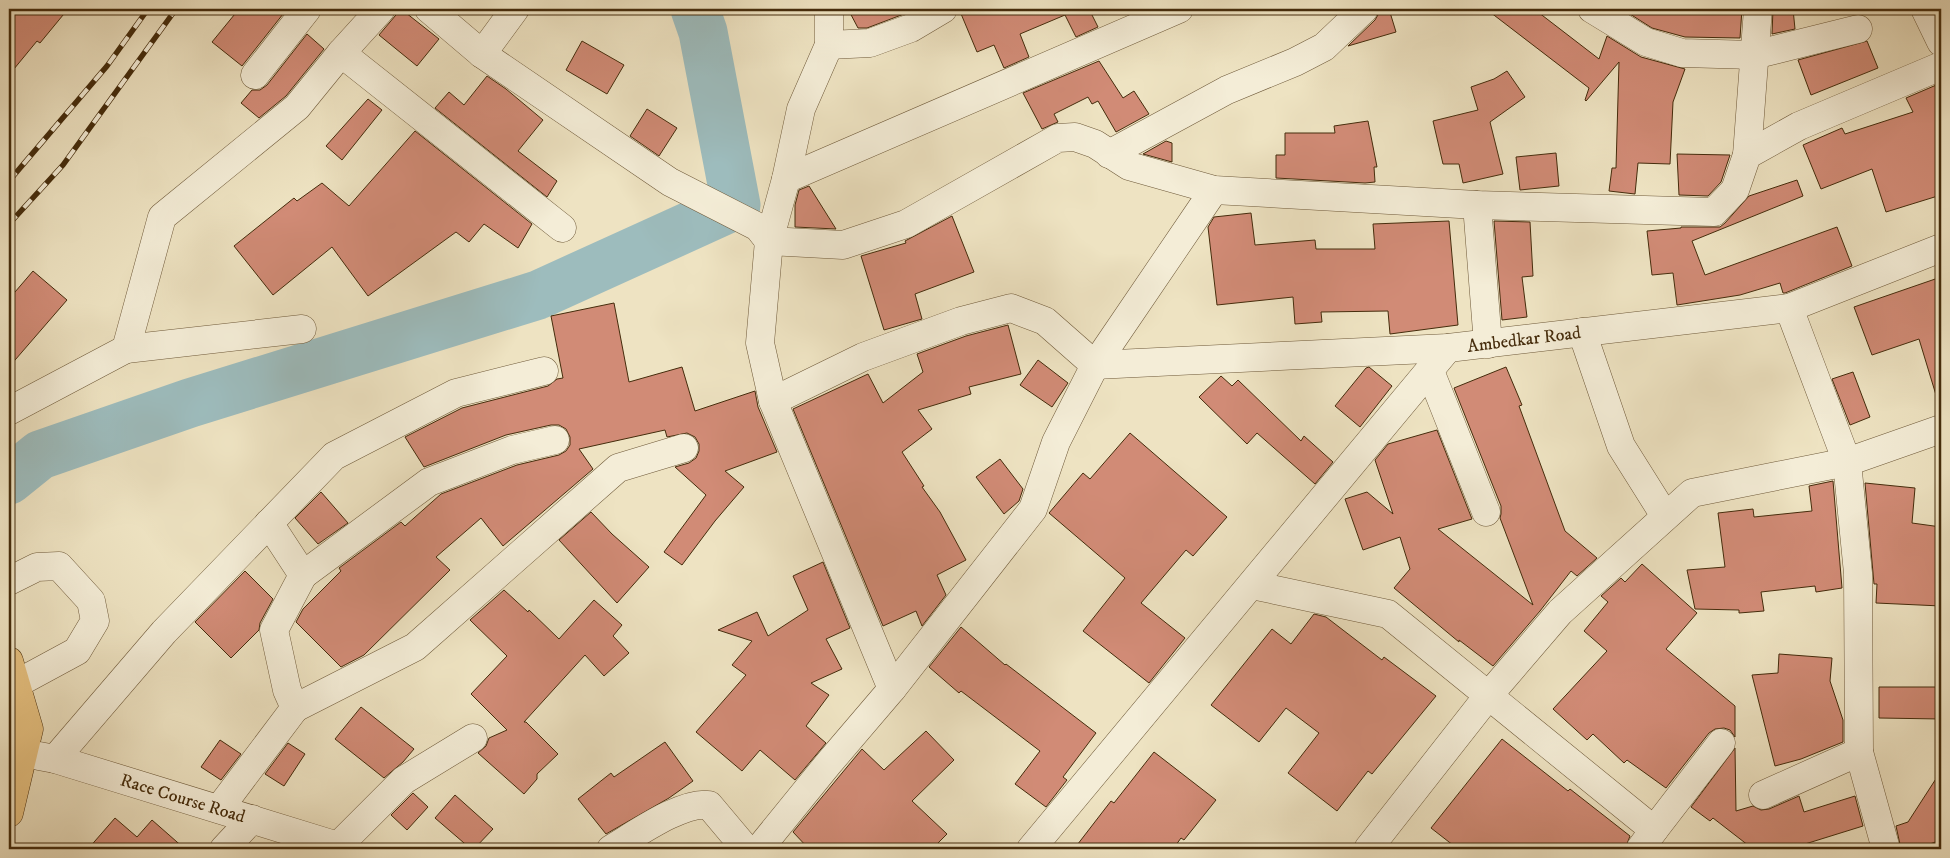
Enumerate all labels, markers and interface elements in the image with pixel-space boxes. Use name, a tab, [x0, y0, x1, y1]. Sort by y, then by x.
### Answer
street label: Ambedkar Road	[1466, 322, 1582, 358]
street label: Race Course Road	[118, 770, 248, 828]

